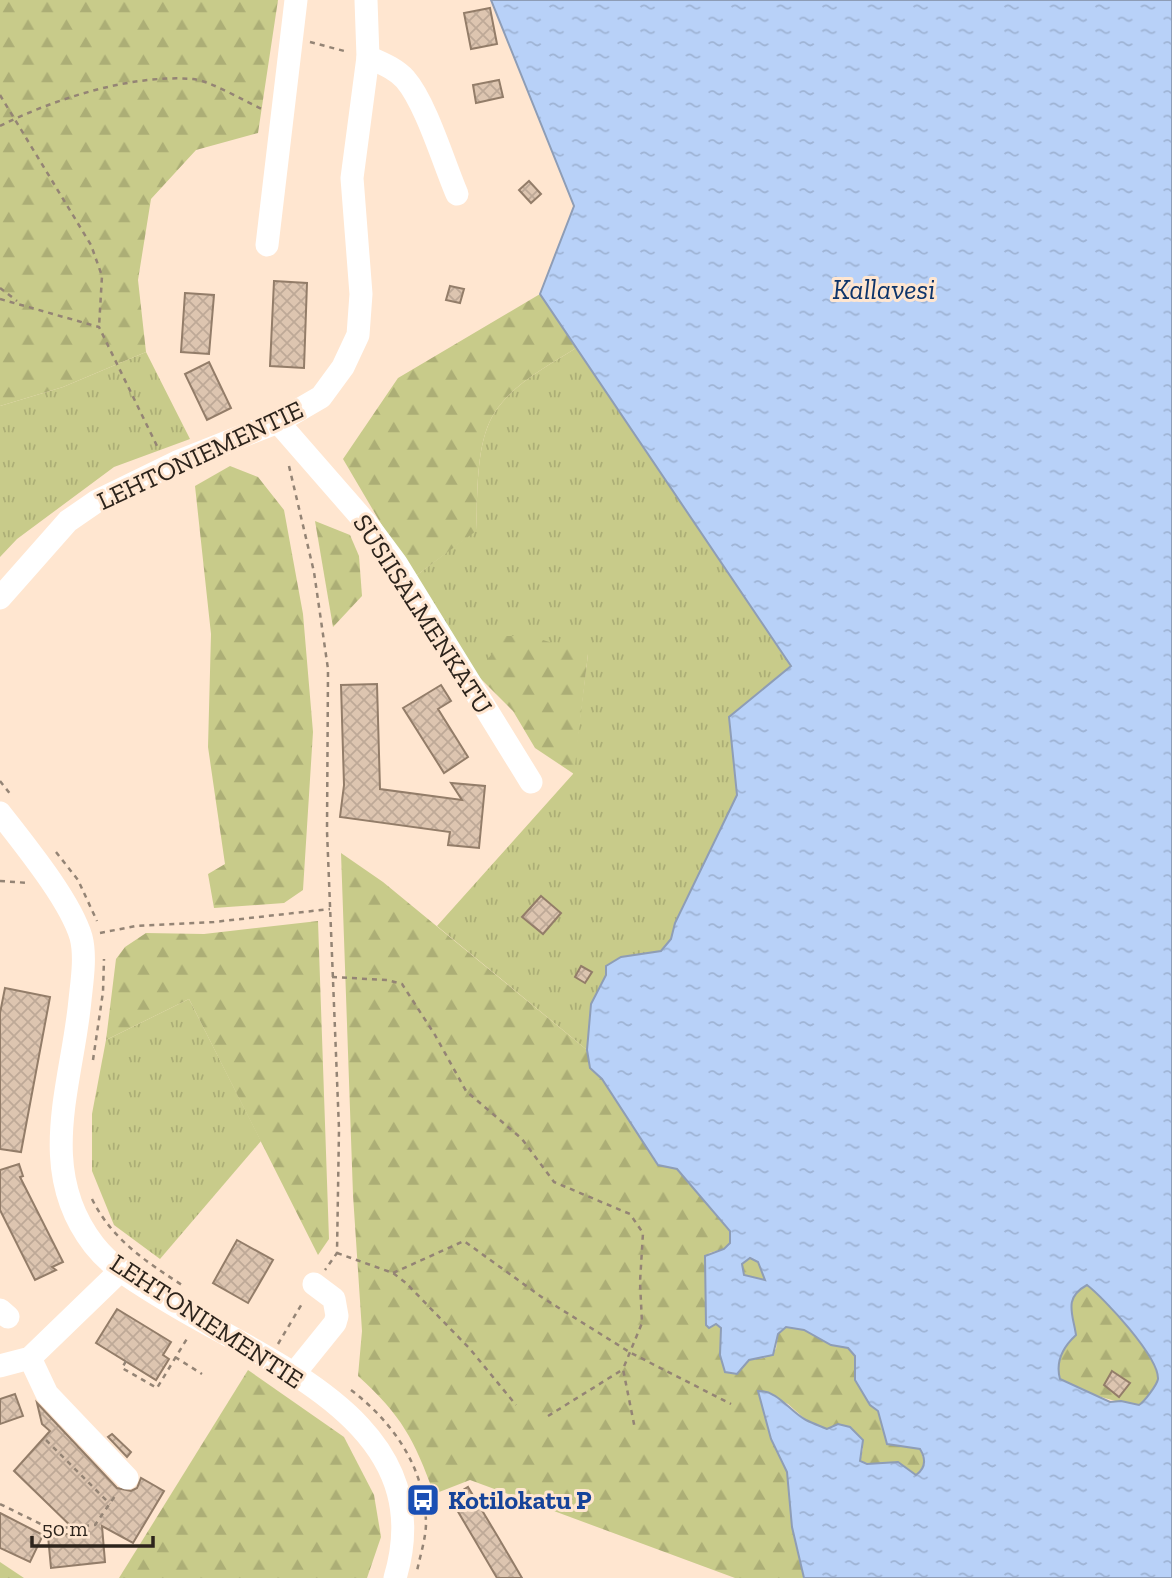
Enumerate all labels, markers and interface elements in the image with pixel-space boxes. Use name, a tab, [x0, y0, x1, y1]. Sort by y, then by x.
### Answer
water label: Kallavesi	[833, 273, 935, 306]
street label: LEHTONIEMENTIE	[92, 393, 308, 517]
street label: SUSIISALMENKATU	[346, 508, 500, 720]
street label: LEHTONIEMENTIE	[104, 1247, 310, 1395]
bus stop icon: Kotilokatu P	[404, 1481, 442, 1519]
place label: Kotilokatu P	[448, 1484, 592, 1516]
scale bar	[32, 1504, 152, 1548]
text: 50 m	[42, 1516, 88, 1541]

